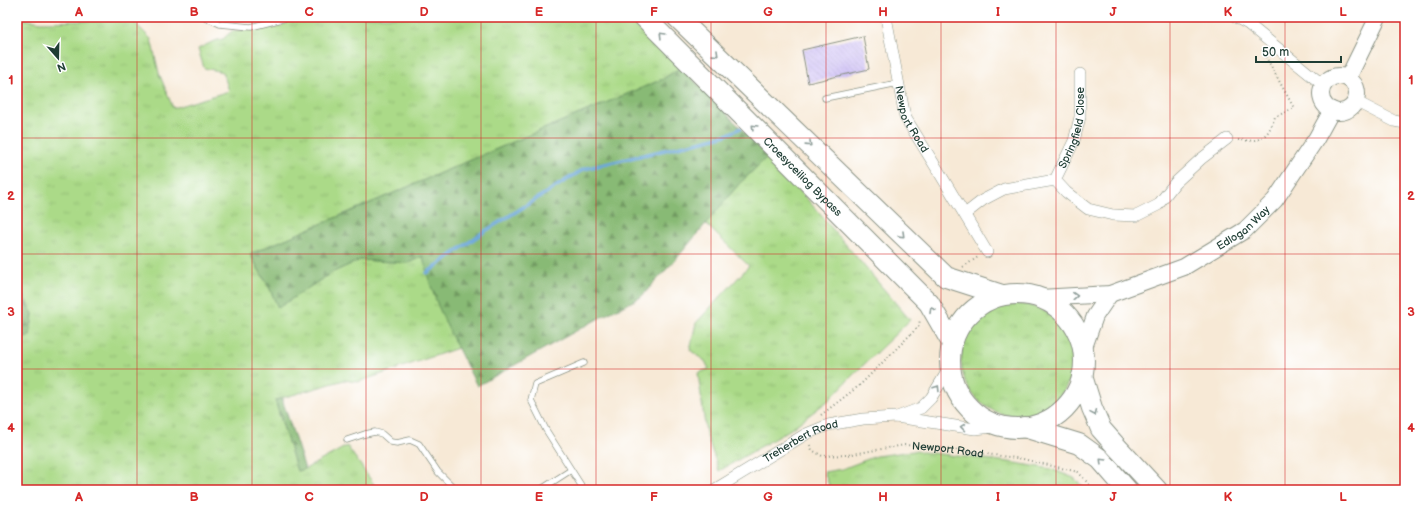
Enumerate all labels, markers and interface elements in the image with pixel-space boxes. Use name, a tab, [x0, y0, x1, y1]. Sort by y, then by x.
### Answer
text: A	[74, 4, 83, 20]
text: B	[189, 4, 199, 20]
text: C	[304, 4, 314, 20]
text: D	[419, 4, 429, 20]
text: E	[535, 4, 544, 20]
text: F	[650, 4, 658, 20]
text: G	[763, 4, 773, 20]
text: H	[878, 4, 888, 20]
text: I	[996, 4, 1000, 20]
text: J	[1109, 4, 1117, 20]
text: K	[1224, 4, 1233, 20]
text: L	[1339, 4, 1347, 20]
one-way arrow	[659, 32, 667, 40]
north arrow	[38, 38, 78, 78]
scale bar	[1256, 38, 1341, 64]
text: 50 m	[1262, 45, 1289, 60]
one-way arrow	[711, 49, 719, 57]
text: N	[55, 59, 67, 74]
text: 1	[8, 72, 14, 88]
text: 1	[1408, 72, 1414, 88]
street label: Newport Road	[893, 85, 932, 155]
street label: Springfield Close	[1055, 87, 1087, 170]
one-way arrow	[751, 124, 759, 132]
street label: Croesyceiliog Bypass	[761, 134, 845, 219]
one-way arrow	[804, 140, 812, 147]
text: 2	[7, 188, 15, 204]
text: 2	[1407, 188, 1415, 204]
street label: Edlogan Way	[1214, 203, 1272, 252]
one-way arrow	[897, 230, 905, 238]
one-way arrow	[1072, 292, 1078, 300]
text: 3	[7, 304, 15, 320]
text: 3	[1407, 304, 1415, 320]
one-way arrow	[930, 307, 937, 314]
one-way arrow	[933, 385, 940, 392]
one-way arrow	[1089, 409, 1097, 416]
street label: Treherbert Road	[761, 417, 839, 465]
text: 4	[7, 420, 15, 436]
text: 4	[1407, 420, 1415, 436]
one-way arrow	[960, 423, 966, 432]
street label: Newport Road	[912, 439, 984, 460]
one-way arrow	[1099, 458, 1107, 466]
text: A	[74, 489, 83, 505]
text: B	[189, 489, 199, 505]
text: C	[304, 489, 314, 505]
text: D	[419, 489, 429, 505]
text: E	[535, 489, 544, 505]
text: F	[650, 489, 658, 505]
text: G	[763, 489, 773, 505]
text: H	[878, 489, 888, 505]
text: I	[996, 489, 1000, 505]
text: J	[1109, 489, 1117, 505]
text: K	[1224, 489, 1233, 505]
text: L	[1339, 489, 1347, 505]

